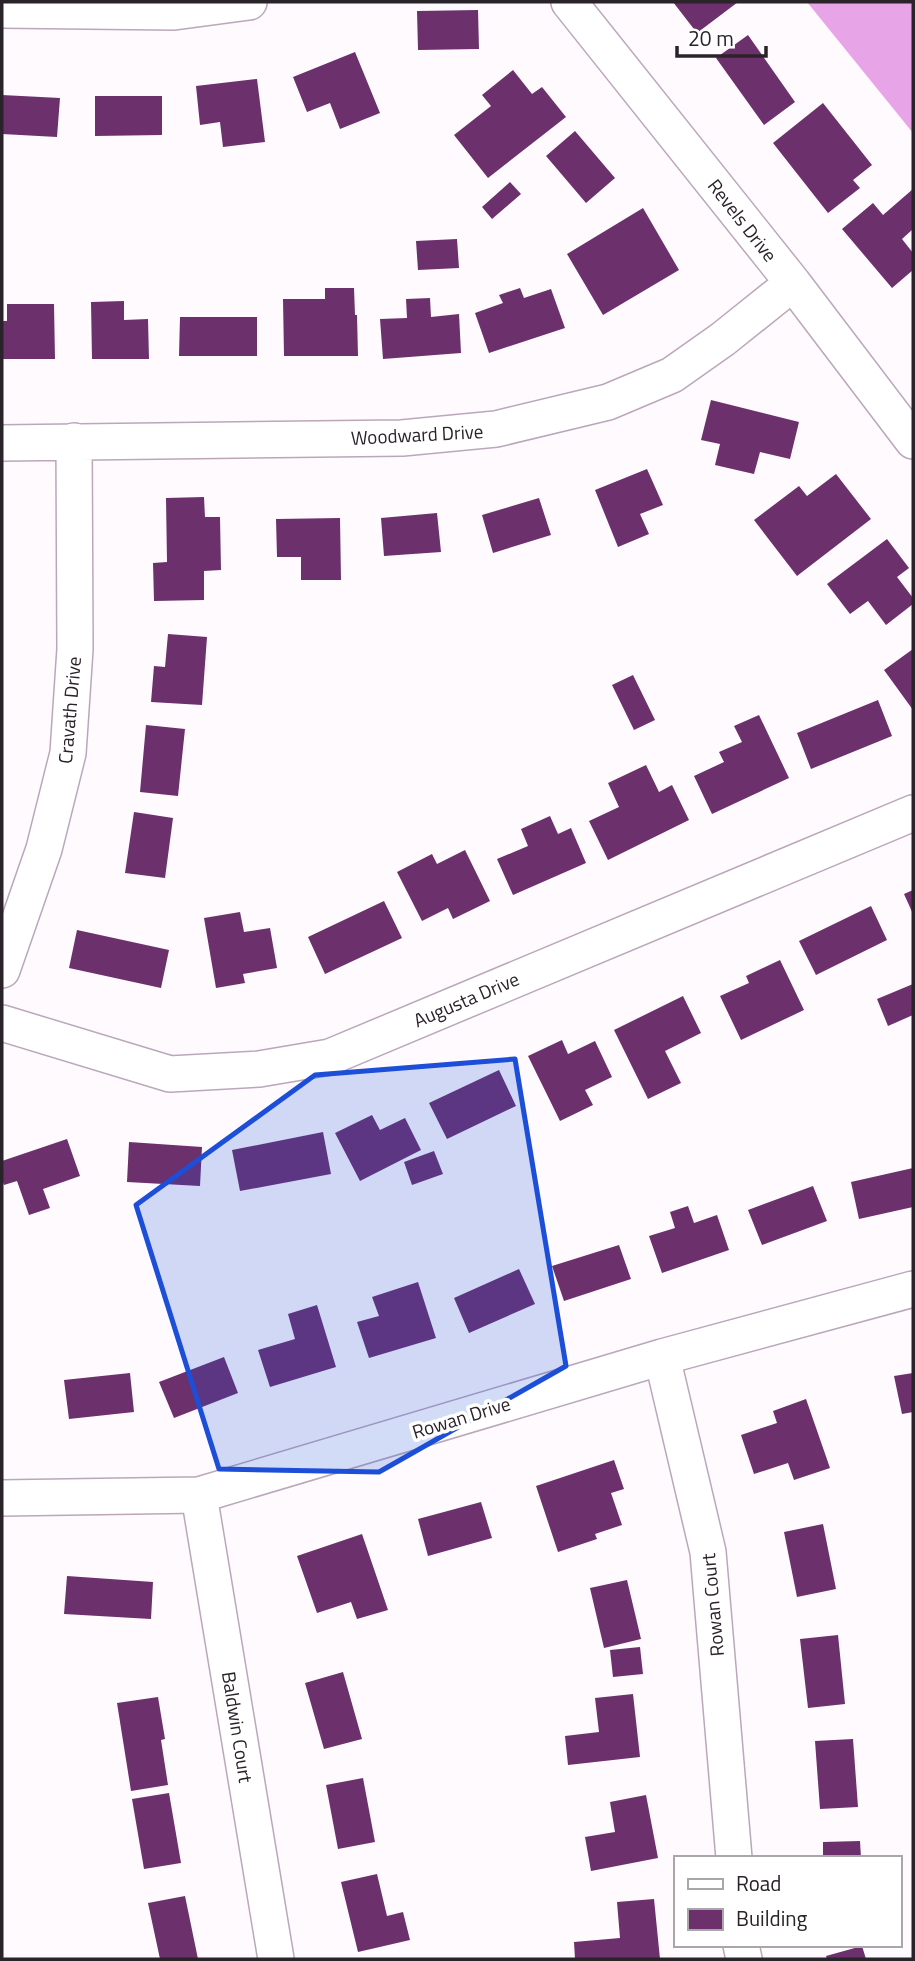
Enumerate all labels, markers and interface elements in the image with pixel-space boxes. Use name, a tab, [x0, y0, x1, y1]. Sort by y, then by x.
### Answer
scale bar	[677, 14, 766, 58]
text: 20 m	[688, 22, 734, 54]
street label: Revels Drive	[701, 172, 785, 268]
street label: Woodward Drive	[350, 416, 484, 452]
street label: Cravath Drive	[50, 655, 88, 765]
street label: Augusta Drive	[409, 964, 523, 1034]
street label: Rowan Drive	[408, 1388, 514, 1446]
street label: Rowan Court	[693, 1552, 731, 1658]
street label: Baldwin Court	[215, 1669, 261, 1785]
legend	[674, 1856, 901, 1947]
text: Road	[736, 1867, 781, 1899]
text: Building	[736, 1902, 808, 1934]

